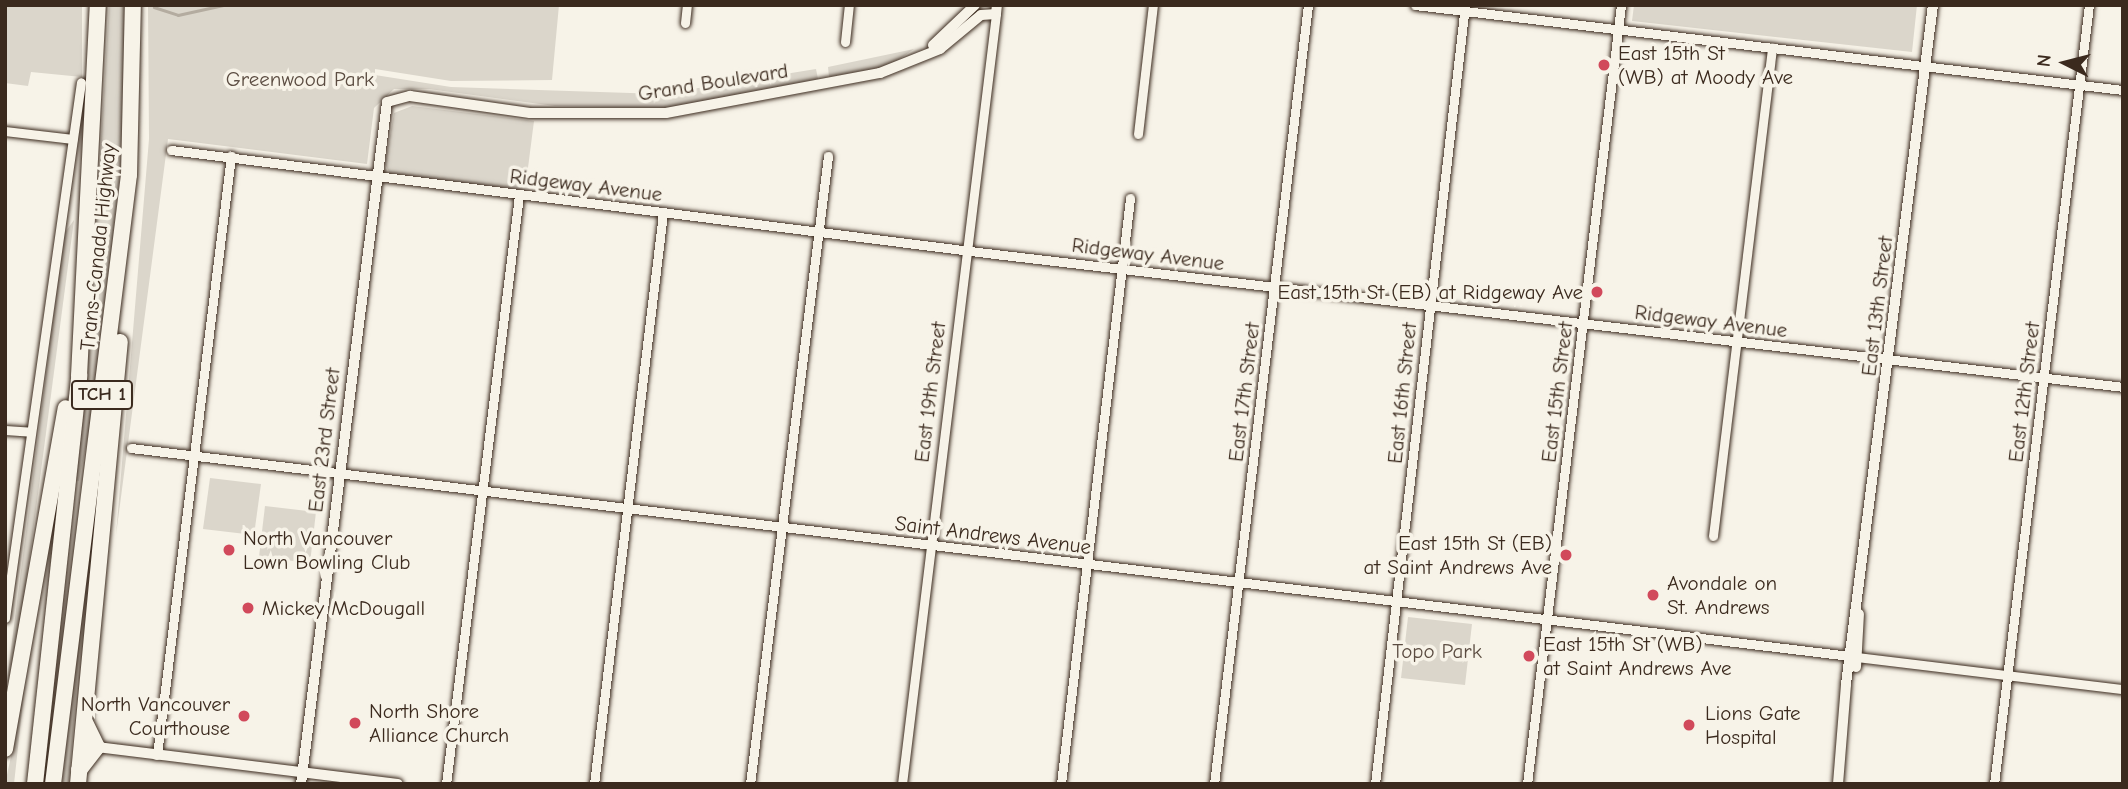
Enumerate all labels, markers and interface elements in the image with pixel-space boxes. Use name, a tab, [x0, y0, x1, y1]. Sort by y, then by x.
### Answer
north arrow	[2030, 28, 2100, 98]
place label: East 15th St (WB) at Moody Ave	[1618, 40, 1793, 90]
text: N	[2033, 54, 2056, 68]
marker: East 15th St (WB) at Moody Ave	[1596, 57, 1612, 73]
street label: Grand Boulevard	[636, 58, 790, 106]
park label: Greenwood Park	[226, 66, 374, 92]
street label: Trans-Canada Highway	[75, 142, 121, 352]
street label: Ridgeway Avenue	[508, 163, 664, 207]
street label: Ridgeway Avenue	[1070, 232, 1226, 276]
street label: East 13th Street	[1856, 234, 1898, 378]
place label: East 15th St (EB) at Ridgeway Ave	[1278, 279, 1583, 305]
marker: East 15th St (EB) at Ridgeway Ave	[1589, 284, 1605, 300]
street label: Ridgeway Avenue	[1633, 299, 1789, 343]
street label: East 19th Street	[909, 320, 951, 464]
street label: East 15th Street	[1536, 320, 1578, 464]
street label: East 12th Street	[2003, 320, 2045, 464]
street label: East 17th Street	[1223, 321, 1265, 463]
street label: East 16th Street	[1382, 321, 1422, 465]
street label: East 23rd Street	[303, 366, 345, 514]
road number: TCH 1	[70, 380, 134, 410]
street label: Saint Andrews Avenue	[893, 510, 1093, 560]
place label: North Vancouver Lown Bowling Club	[243, 525, 410, 575]
place label: East 15th St (EB) at Saint Andrews Ave	[1364, 530, 1552, 580]
marker: North Vancouver Lown Bowling Club	[221, 542, 237, 558]
marker: East 15th St (EB) at Saint Andrews Ave	[1558, 547, 1574, 563]
place label: Avondale on St. Andrews	[1667, 570, 1777, 620]
marker: Avondale on St. Andrews	[1645, 587, 1661, 603]
place label: Mickey McDougall	[262, 595, 425, 621]
marker: Mickey McDougall	[240, 600, 256, 616]
place label: East 15th St (WB) at Saint Andrews Ave	[1543, 631, 1731, 681]
park label: Topo Park	[1392, 638, 1482, 664]
marker: East 15th St (WB) at Saint Andrews Ave	[1521, 648, 1537, 664]
place label: North Vancouver Courthouse	[81, 691, 230, 741]
place label: North Shore Alliance Church	[369, 698, 509, 748]
place label: Lions Gate Hospital	[1705, 700, 1801, 750]
marker: North Vancouver Courthouse	[236, 708, 252, 724]
marker: North Shore Alliance Church	[347, 715, 363, 731]
marker: Lions Gate Hospital	[1679, 715, 1699, 735]

